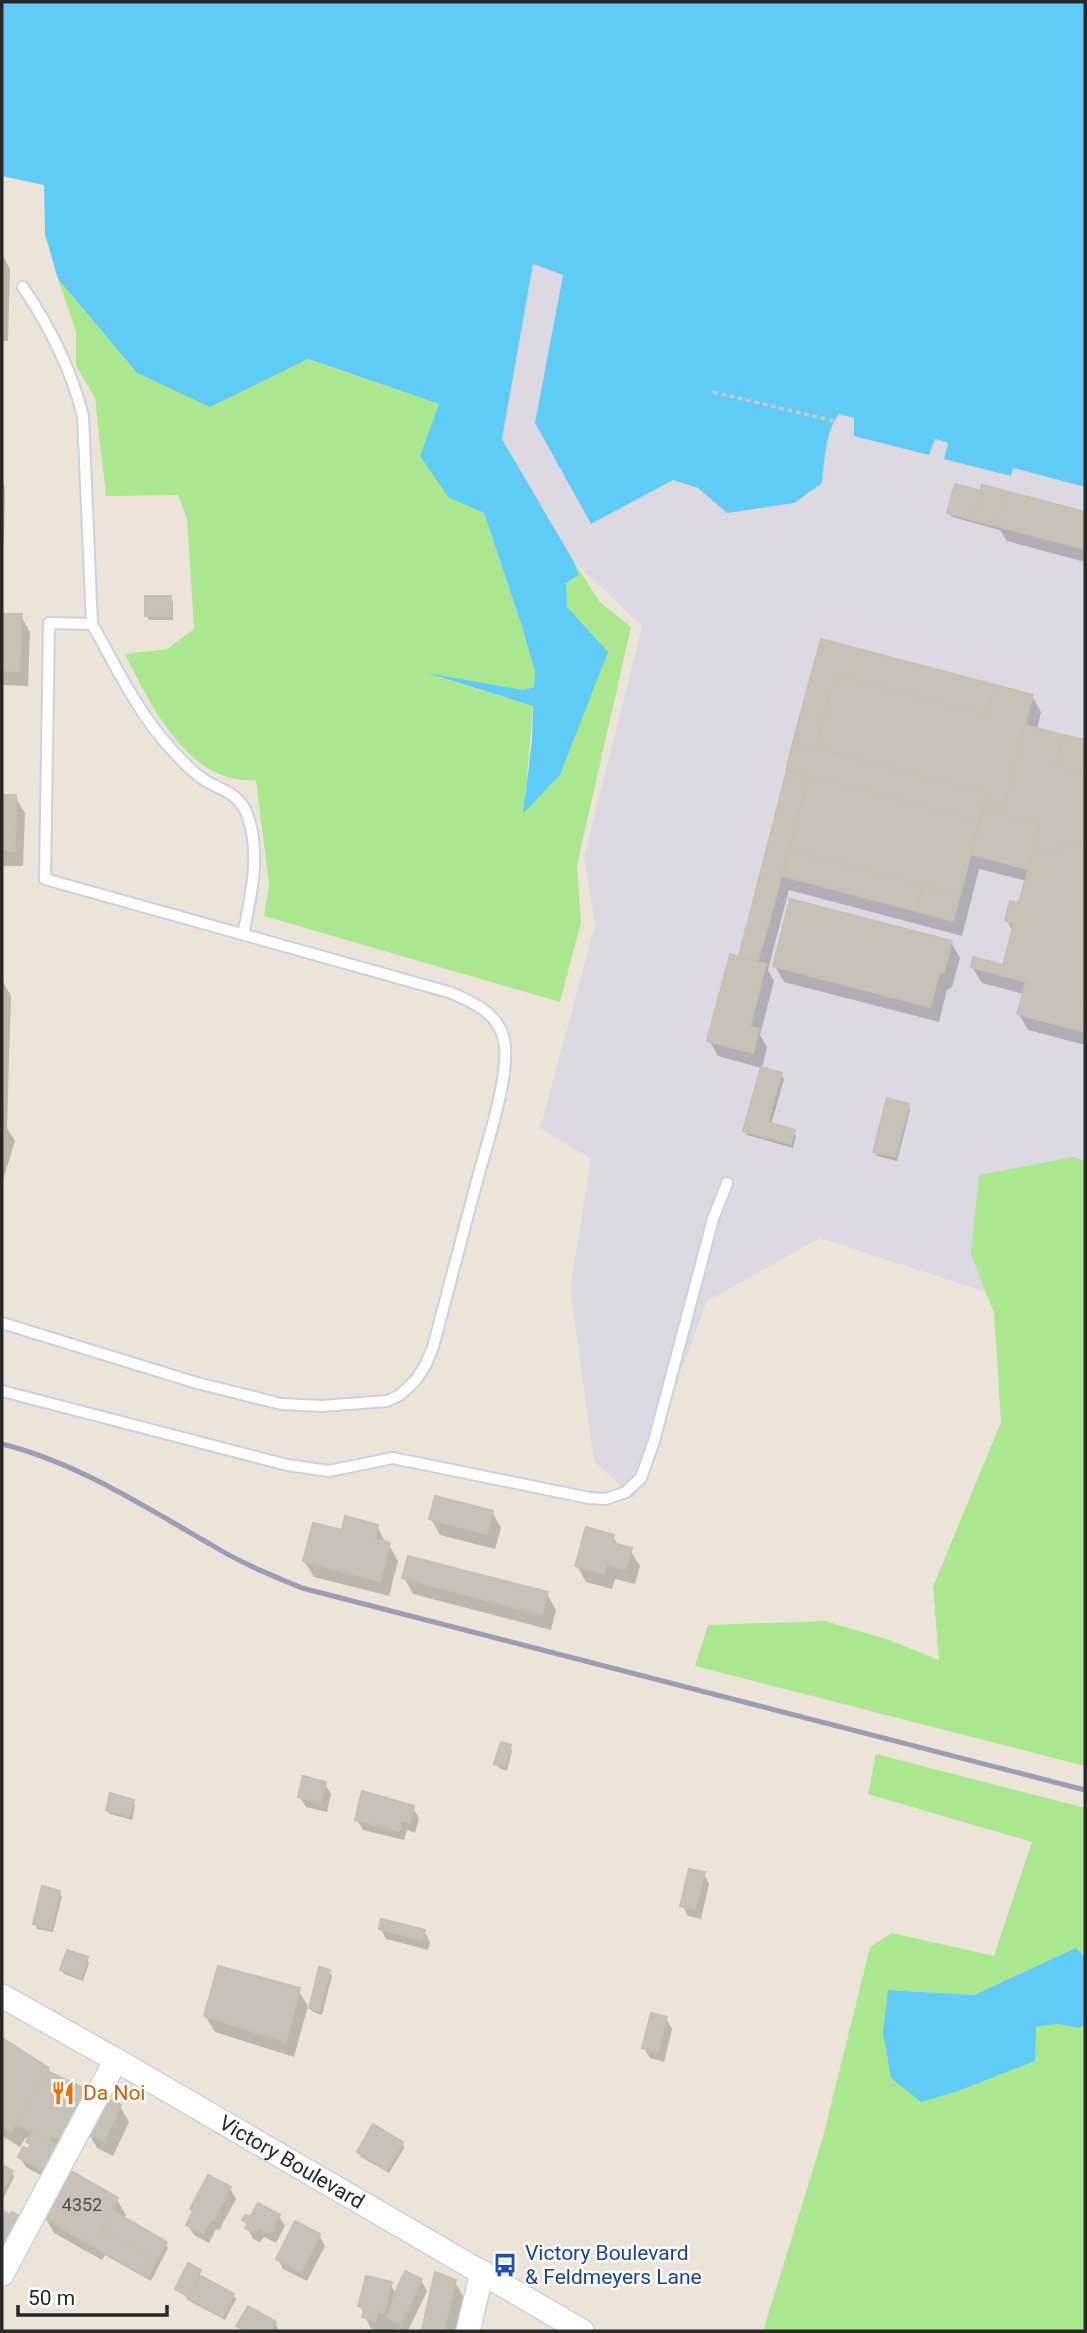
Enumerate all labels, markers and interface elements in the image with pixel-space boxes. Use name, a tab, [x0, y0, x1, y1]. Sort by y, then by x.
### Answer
restaurant icon: Da Noi	[49, 2079, 77, 2107]
place label: Da Noi	[83, 2081, 145, 2105]
street label: Victory Boulevard	[215, 2111, 368, 2214]
house number: 4352	[62, 2194, 102, 2215]
place label: Victory Boulevard & Feldmeyers Lane	[525, 2241, 702, 2289]
bus stop icon: Victory Boulevard & Feldmeyers Lane	[491, 2251, 519, 2279]
scale bar	[18, 2274, 166, 2318]
text: 50 m	[28, 2286, 75, 2310]

